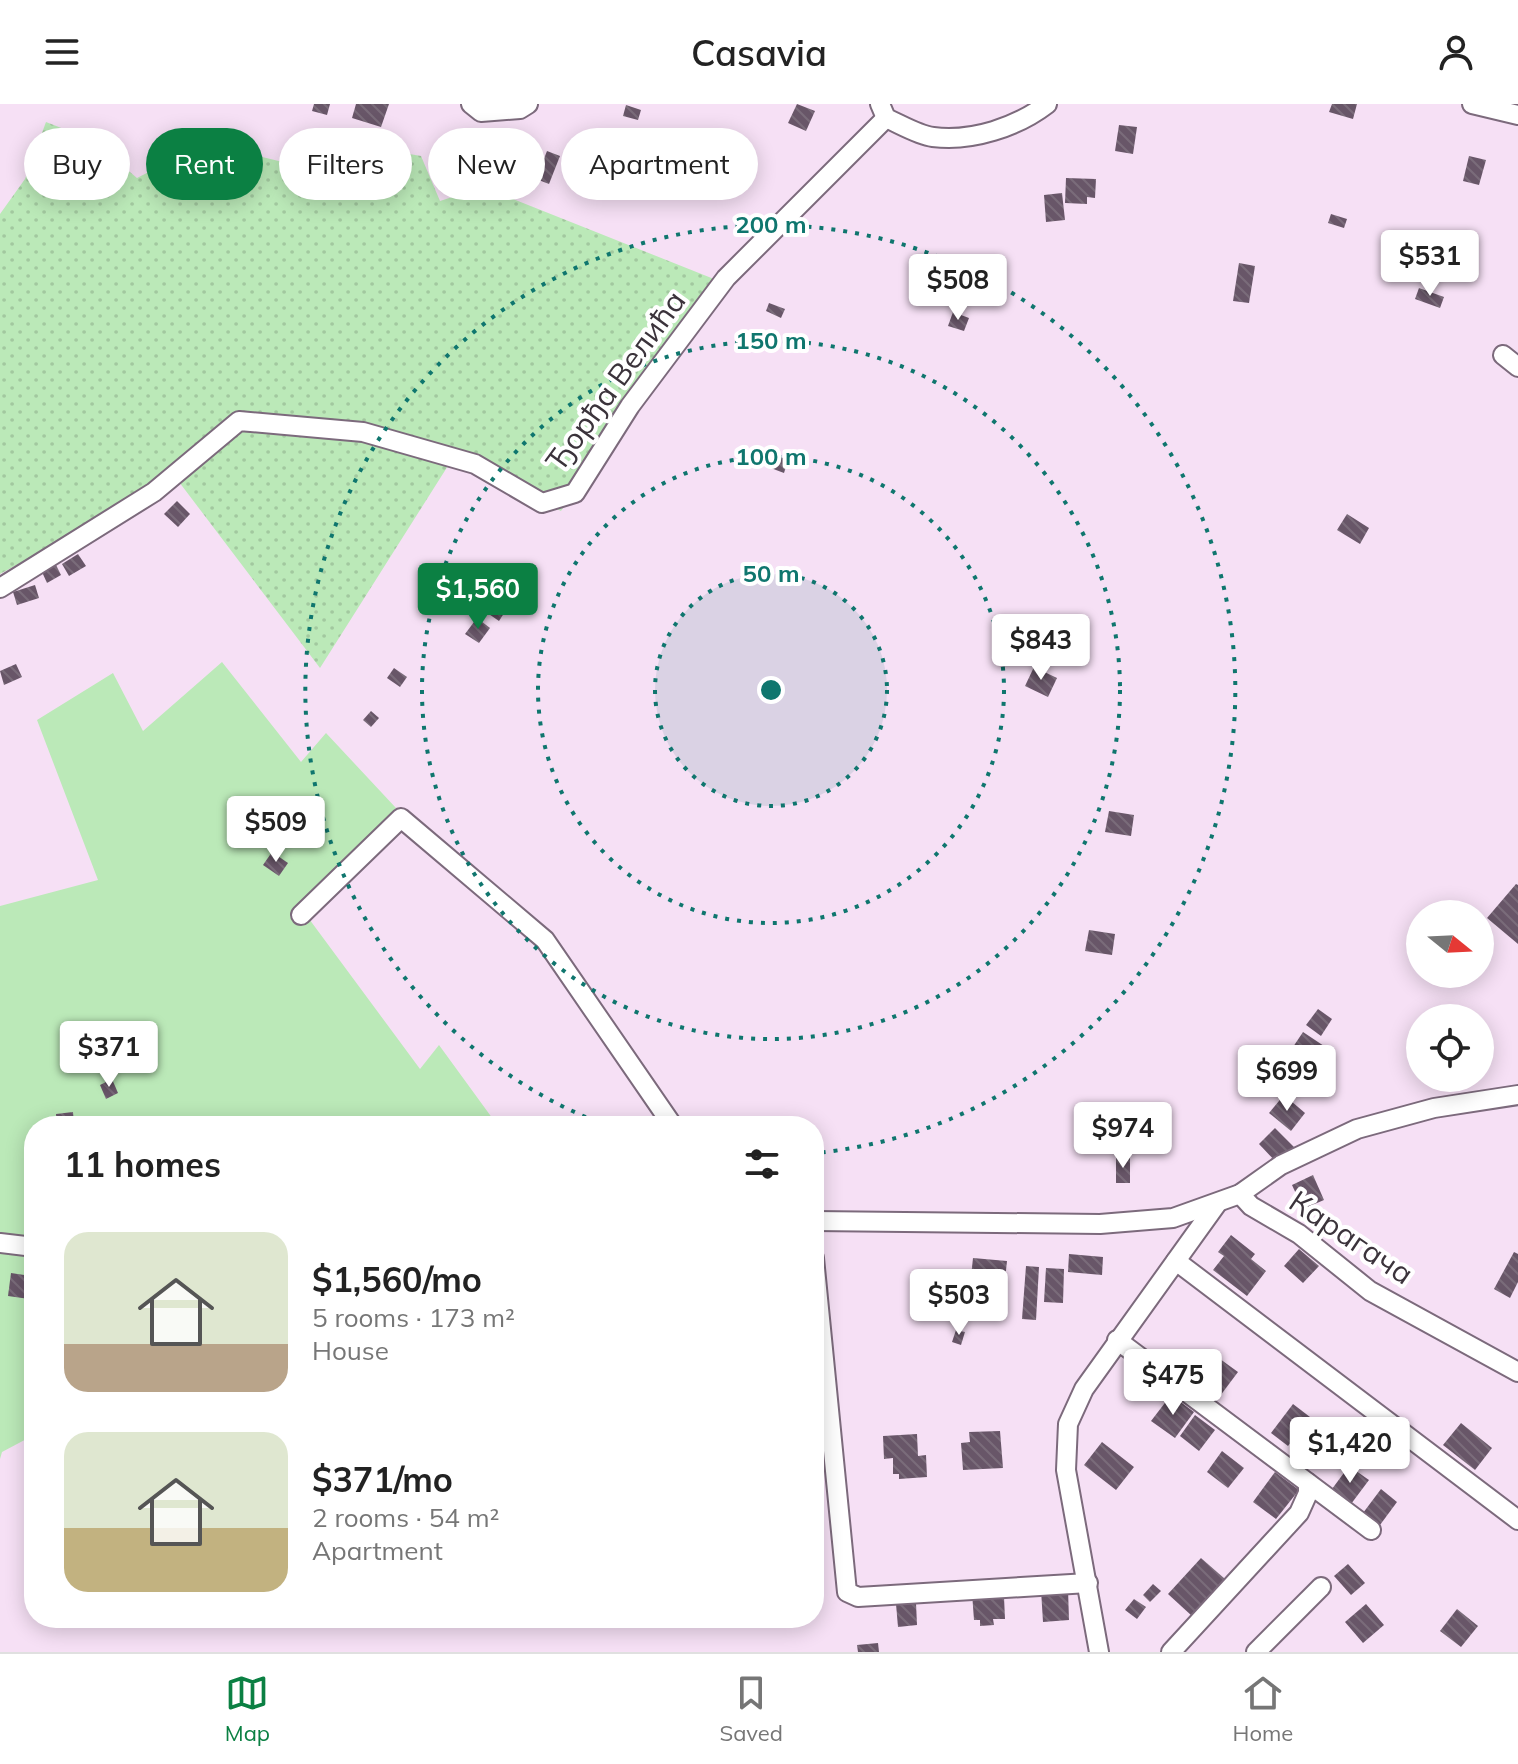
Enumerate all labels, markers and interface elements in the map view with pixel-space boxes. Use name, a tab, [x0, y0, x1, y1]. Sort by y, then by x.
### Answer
icon: menu	[40, 30, 84, 74]
text: Casavia	[691, 30, 827, 75]
icon: person	[1434, 30, 1478, 74]
chip: Buy	[24, 128, 130, 200]
chip: Rent	[146, 128, 263, 200]
chip: Filters	[279, 128, 412, 200]
chip: New	[428, 128, 545, 200]
chip: Apartment	[561, 128, 758, 200]
text: 200 m	[735, 209, 807, 239]
pin: $531	[1383, 230, 1477, 298]
text: $531	[1399, 239, 1461, 272]
pin: $508	[911, 254, 1005, 322]
text: $508	[927, 263, 989, 296]
street label: Ђорђа Велића	[537, 283, 693, 478]
text: 150 m	[735, 325, 807, 355]
text: 100 m	[735, 441, 807, 471]
text: 50 m	[743, 558, 799, 588]
pin: $1,560	[413, 563, 543, 631]
text: $1,560	[436, 572, 520, 605]
pin: $843	[994, 614, 1088, 682]
text: $843	[1010, 623, 1072, 656]
centre of rings	[757, 676, 785, 704]
pin: $509	[229, 796, 323, 864]
text: $509	[245, 805, 307, 838]
north arrow	[1406, 900, 1494, 988]
map controls	[1406, 900, 1494, 1092]
button: locate	[1406, 1004, 1494, 1092]
pin: $371	[62, 1021, 156, 1089]
text: $371	[78, 1030, 140, 1063]
pin: $699	[1240, 1045, 1334, 1113]
text: $699	[1256, 1054, 1318, 1087]
pin: $974	[1076, 1102, 1170, 1170]
text: $974	[1092, 1111, 1154, 1144]
icon: filters	[740, 1142, 784, 1186]
text: 11 homes	[64, 1143, 221, 1186]
street label: Карагача	[1282, 1182, 1421, 1292]
text: $1,560/mo	[312, 1258, 482, 1301]
icon: home	[128, 1264, 224, 1360]
pin: $503	[912, 1269, 1006, 1337]
text: $503	[928, 1278, 990, 1311]
text: 5 rooms · 173 m²	[312, 1301, 515, 1334]
text: House	[312, 1334, 389, 1367]
pin: $475	[1126, 1349, 1220, 1417]
text: $475	[1142, 1358, 1204, 1391]
pin: $1,420	[1285, 1417, 1415, 1485]
text: $1,420	[1308, 1426, 1392, 1459]
text: $371/mo	[312, 1458, 453, 1501]
icon: home	[128, 1464, 224, 1560]
text: 2 rooms · 54 m²	[312, 1501, 499, 1534]
text: Apartment	[312, 1534, 443, 1567]
tab: Map	[225, 1671, 270, 1747]
tab: Saved	[720, 1671, 783, 1747]
tab: Home	[1233, 1671, 1293, 1747]

